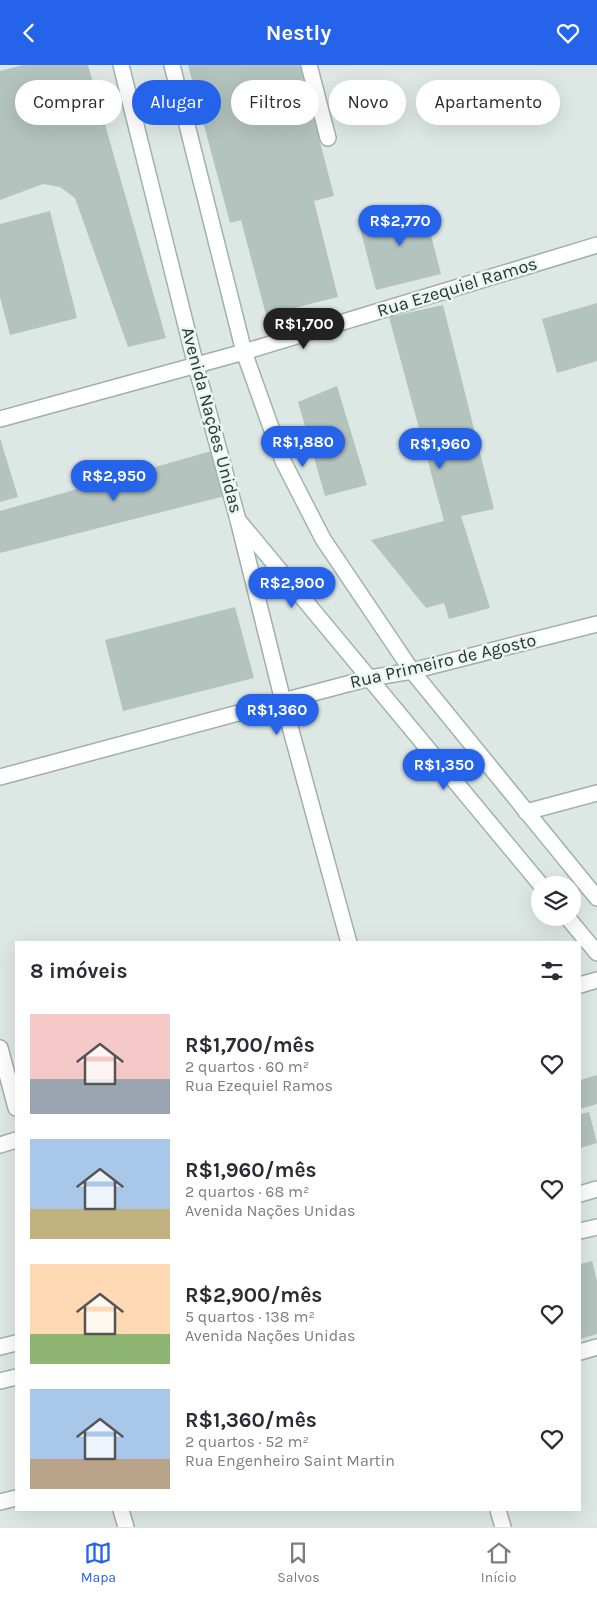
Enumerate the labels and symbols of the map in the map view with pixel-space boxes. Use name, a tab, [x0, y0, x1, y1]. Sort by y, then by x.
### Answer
pin: R$2,770	[354, 205, 446, 247]
street label: Rua Ezequiel Ramos	[374, 252, 540, 322]
pin: R$1,700	[258, 307, 350, 350]
street label: Avenida Nações Unidas	[177, 325, 247, 515]
pin: R$1,880	[257, 425, 349, 468]
pin: R$1,960	[394, 427, 486, 470]
pin: R$2,950	[68, 459, 160, 502]
pin: R$2,900	[246, 567, 338, 609]
street label: Rua Primeiro de Agosto	[348, 629, 538, 693]
pin: R$1,360	[231, 693, 323, 736]
pin: R$1,350	[398, 749, 490, 791]

